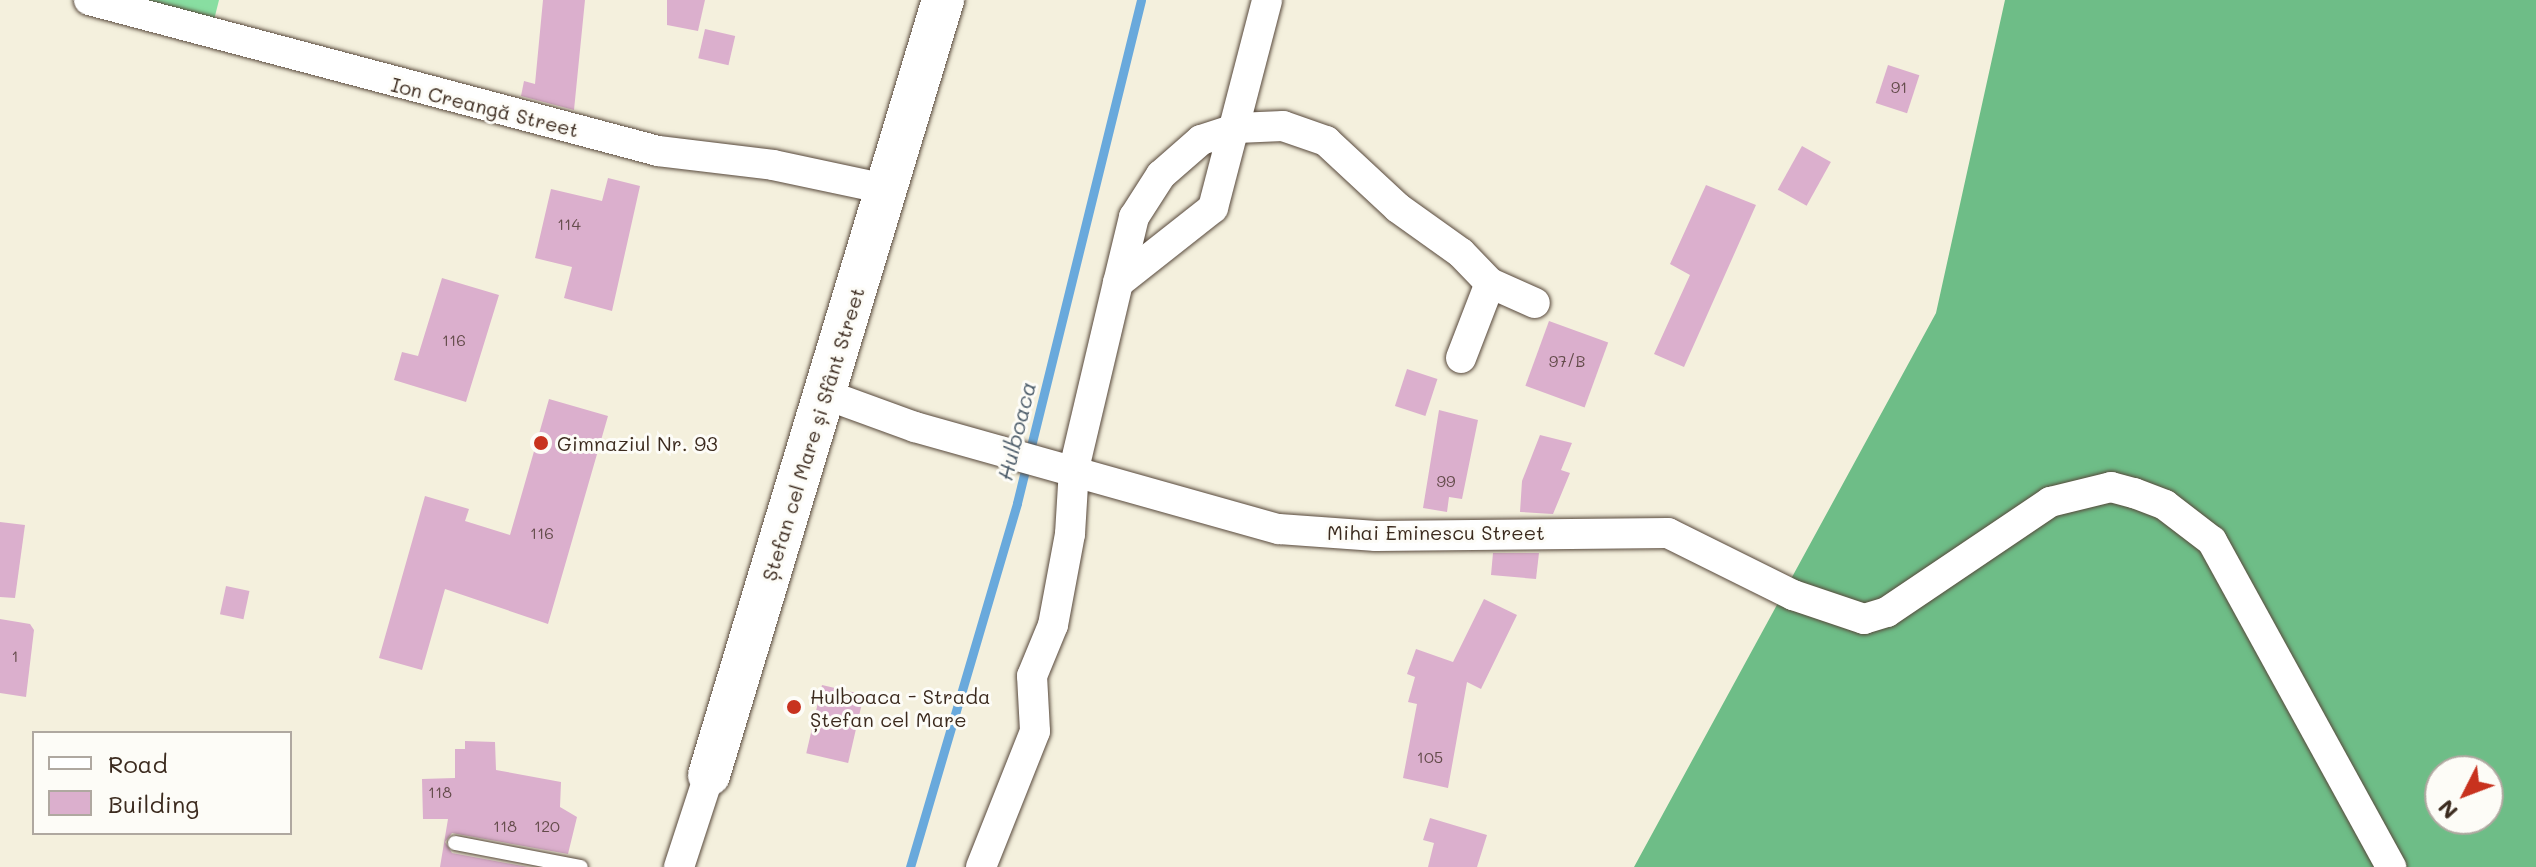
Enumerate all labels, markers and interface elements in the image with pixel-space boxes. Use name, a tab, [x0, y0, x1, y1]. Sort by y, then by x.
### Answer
street label: Ion Creangă Street	[389, 72, 581, 142]
house number: 91	[1891, 77, 1907, 97]
house number: 114	[557, 214, 581, 234]
street label: Ștefan cel Mare și Sfânt Street	[757, 284, 869, 584]
house number: 116	[442, 330, 466, 350]
house number: 97/B	[1549, 351, 1585, 371]
water label: Hulboaca	[991, 379, 1041, 483]
place label: Gimnaziul Nr. 93	[557, 431, 718, 455]
marker: Gimnaziul Nr. 93	[532, 434, 550, 452]
house number: 99	[1437, 471, 1455, 491]
street label: Mihai Eminescu Street	[1327, 520, 1545, 544]
house number: 116	[530, 523, 554, 543]
house number: 1	[11, 646, 19, 666]
place label: Hulboaca - Strada Ștefan cel Mare	[810, 684, 990, 731]
marker: Hulboaca - Strada Ștefan cel Mare	[785, 698, 803, 716]
legend	[32, 731, 292, 835]
house number: 105	[1417, 747, 1443, 767]
text: Road	[108, 748, 168, 779]
north arrow	[2424, 755, 2504, 835]
house number: 118	[428, 782, 452, 802]
text: Building	[108, 788, 199, 819]
text: N	[2431, 794, 2464, 826]
house number: 118	[493, 816, 517, 836]
house number: 120	[534, 816, 560, 836]

